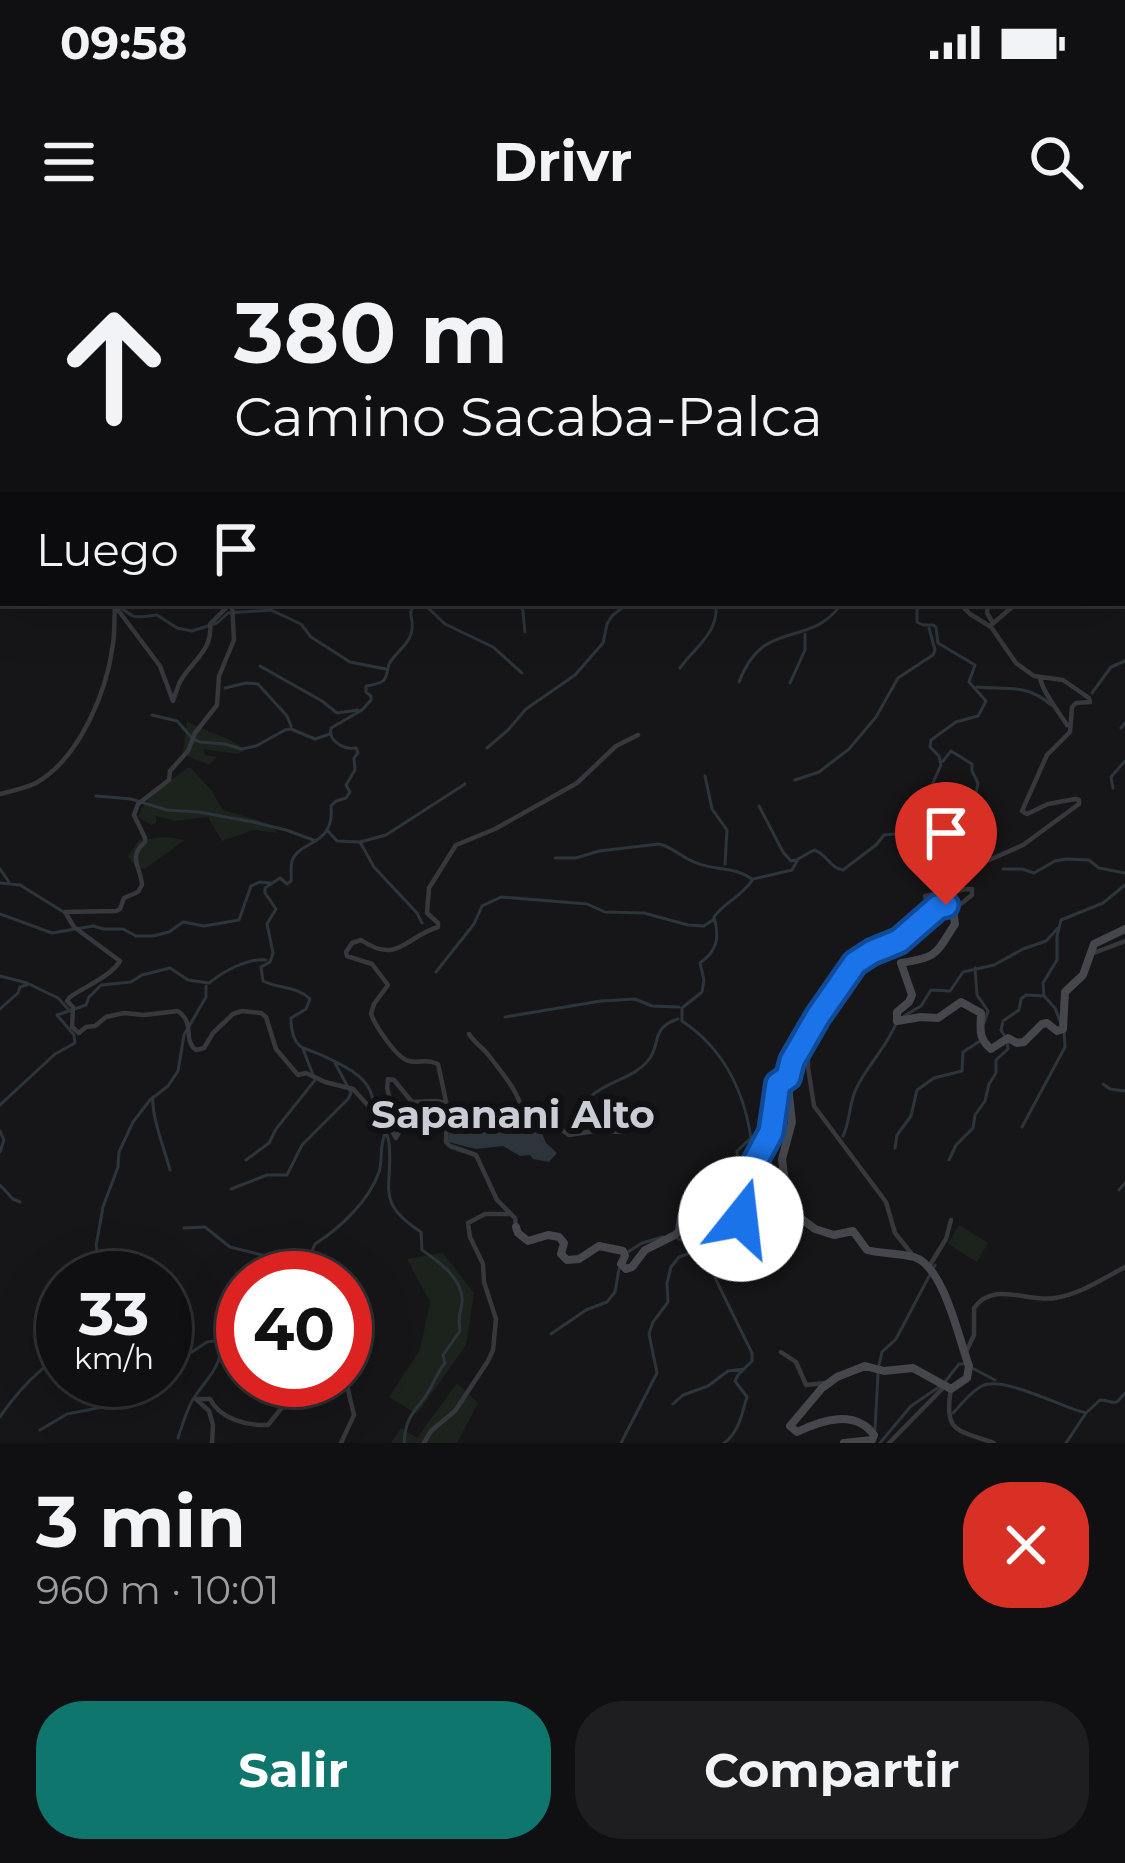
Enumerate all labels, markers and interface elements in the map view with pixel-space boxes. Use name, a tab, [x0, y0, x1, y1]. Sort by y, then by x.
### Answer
text: 09:58	[60, 15, 188, 70]
icon: menu	[36, 129, 102, 195]
text: Drivr	[493, 129, 632, 195]
icon: search	[1023, 129, 1089, 195]
text: 380 m	[234, 282, 508, 384]
icon: ahead	[36, 288, 192, 444]
text: Camino Sacaba-Palca	[234, 384, 823, 450]
icon: arrive	[203, 516, 269, 582]
text: Luego	[36, 522, 179, 577]
pin	[895, 782, 997, 905]
icon: arrive	[913, 800, 979, 866]
district label: Sapanani Alto	[371, 1090, 655, 1138]
position arrow	[678, 1156, 804, 1282]
speed limit sign: 40	[216, 1251, 372, 1407]
text: 33	[79, 1277, 149, 1350]
text: km/h	[74, 1340, 154, 1377]
text: 3 min	[36, 1477, 246, 1565]
button: close	[963, 1482, 1089, 1608]
text: 960 m · 10:01	[36, 1566, 279, 1614]
button: Salir	[36, 1701, 551, 1839]
button: Compartir	[575, 1701, 1089, 1839]

